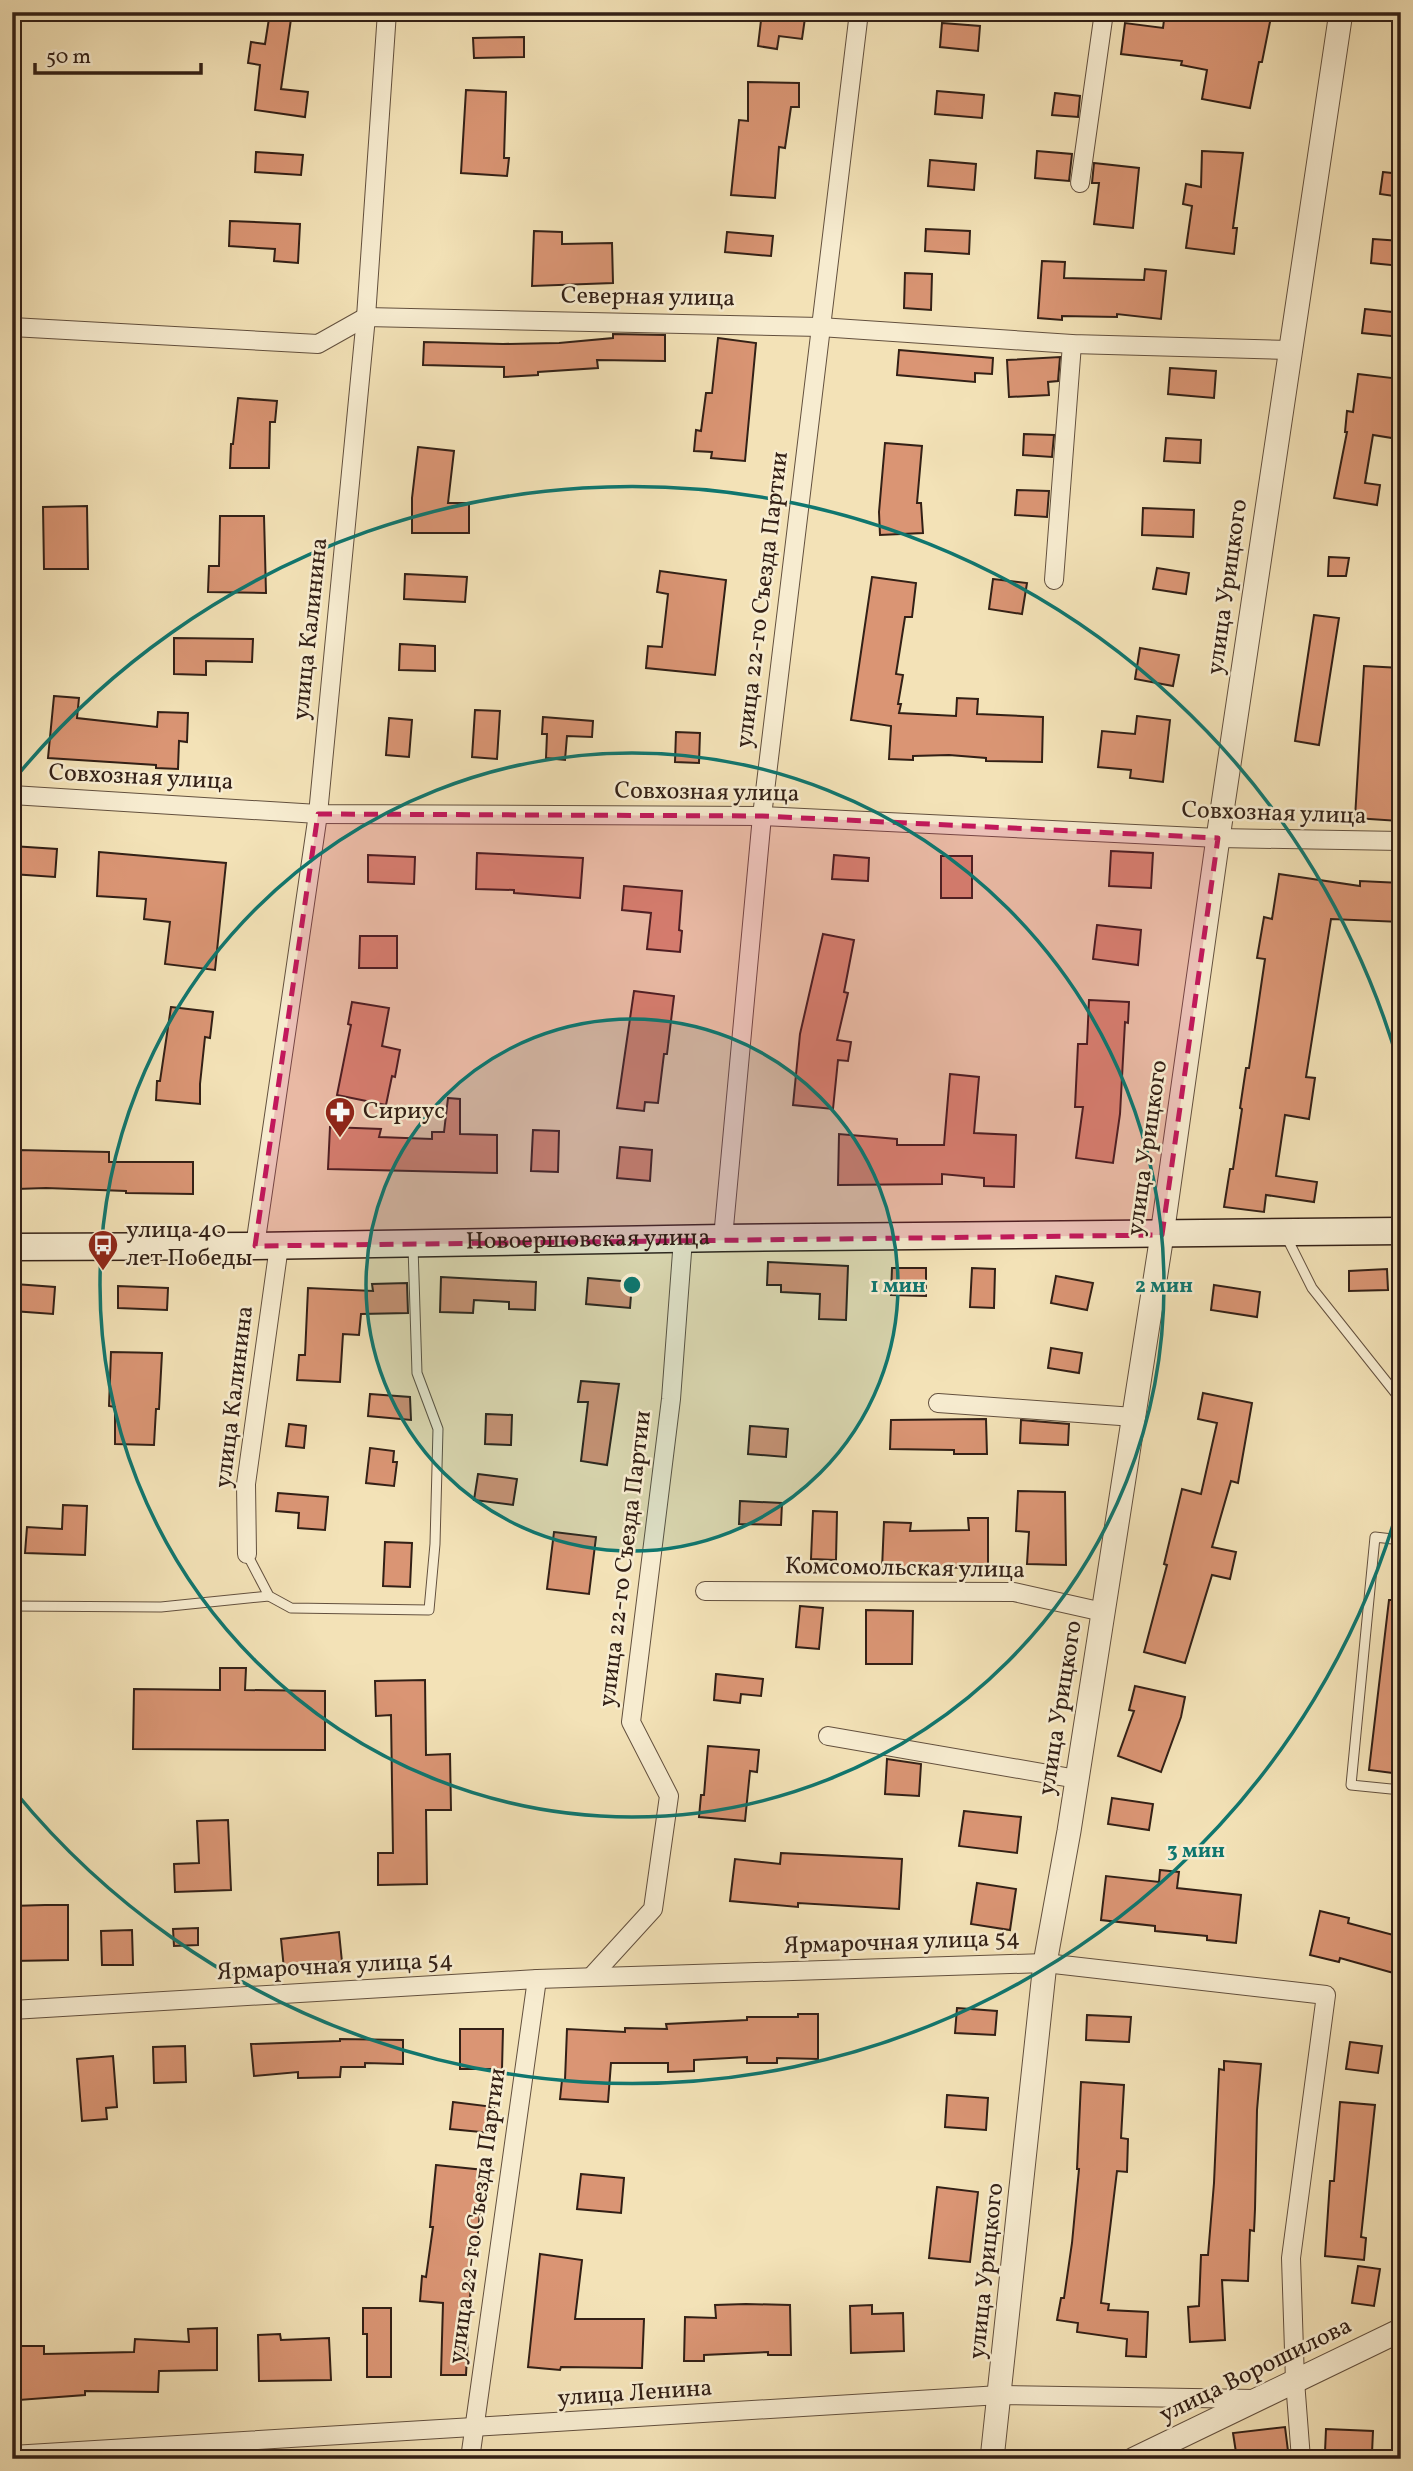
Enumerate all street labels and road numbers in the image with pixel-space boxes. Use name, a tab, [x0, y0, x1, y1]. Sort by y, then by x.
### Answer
street label: Северная улица	[561, 279, 735, 317]
street label: улица 22-го Съезда Партии	[728, 450, 798, 750]
street label: улица Урицкого	[1199, 497, 1257, 677]
street label: улица Калинина	[285, 536, 337, 722]
street label: Совхозная улица	[48, 756, 234, 800]
street label: Совхозная улица	[614, 774, 800, 812]
street label: Совхозная улица	[1181, 794, 1367, 834]
street label: улица Урицкого	[1119, 1058, 1177, 1238]
street label: Новоершовская улица	[465, 1221, 711, 1259]
street label: улица Калинина	[207, 1304, 263, 1490]
street label: улица 22-го Съезда Партии	[591, 1409, 661, 1709]
street label: Комсомольская улица	[785, 1550, 1025, 1588]
street label: улица Урицкого	[1030, 1618, 1092, 1798]
street label: Ярмарочная улица 54	[783, 1922, 1021, 1964]
street label: Ярмарочная улица 54	[216, 1944, 454, 1990]
street label: улица 22-го Съезда Партии	[440, 2066, 516, 2366]
street label: улица Урицкого	[961, 2181, 1013, 2361]
street label: улица Ворошилова	[1154, 2310, 1358, 2432]
street label: улица Ленина	[556, 2372, 714, 2416]

